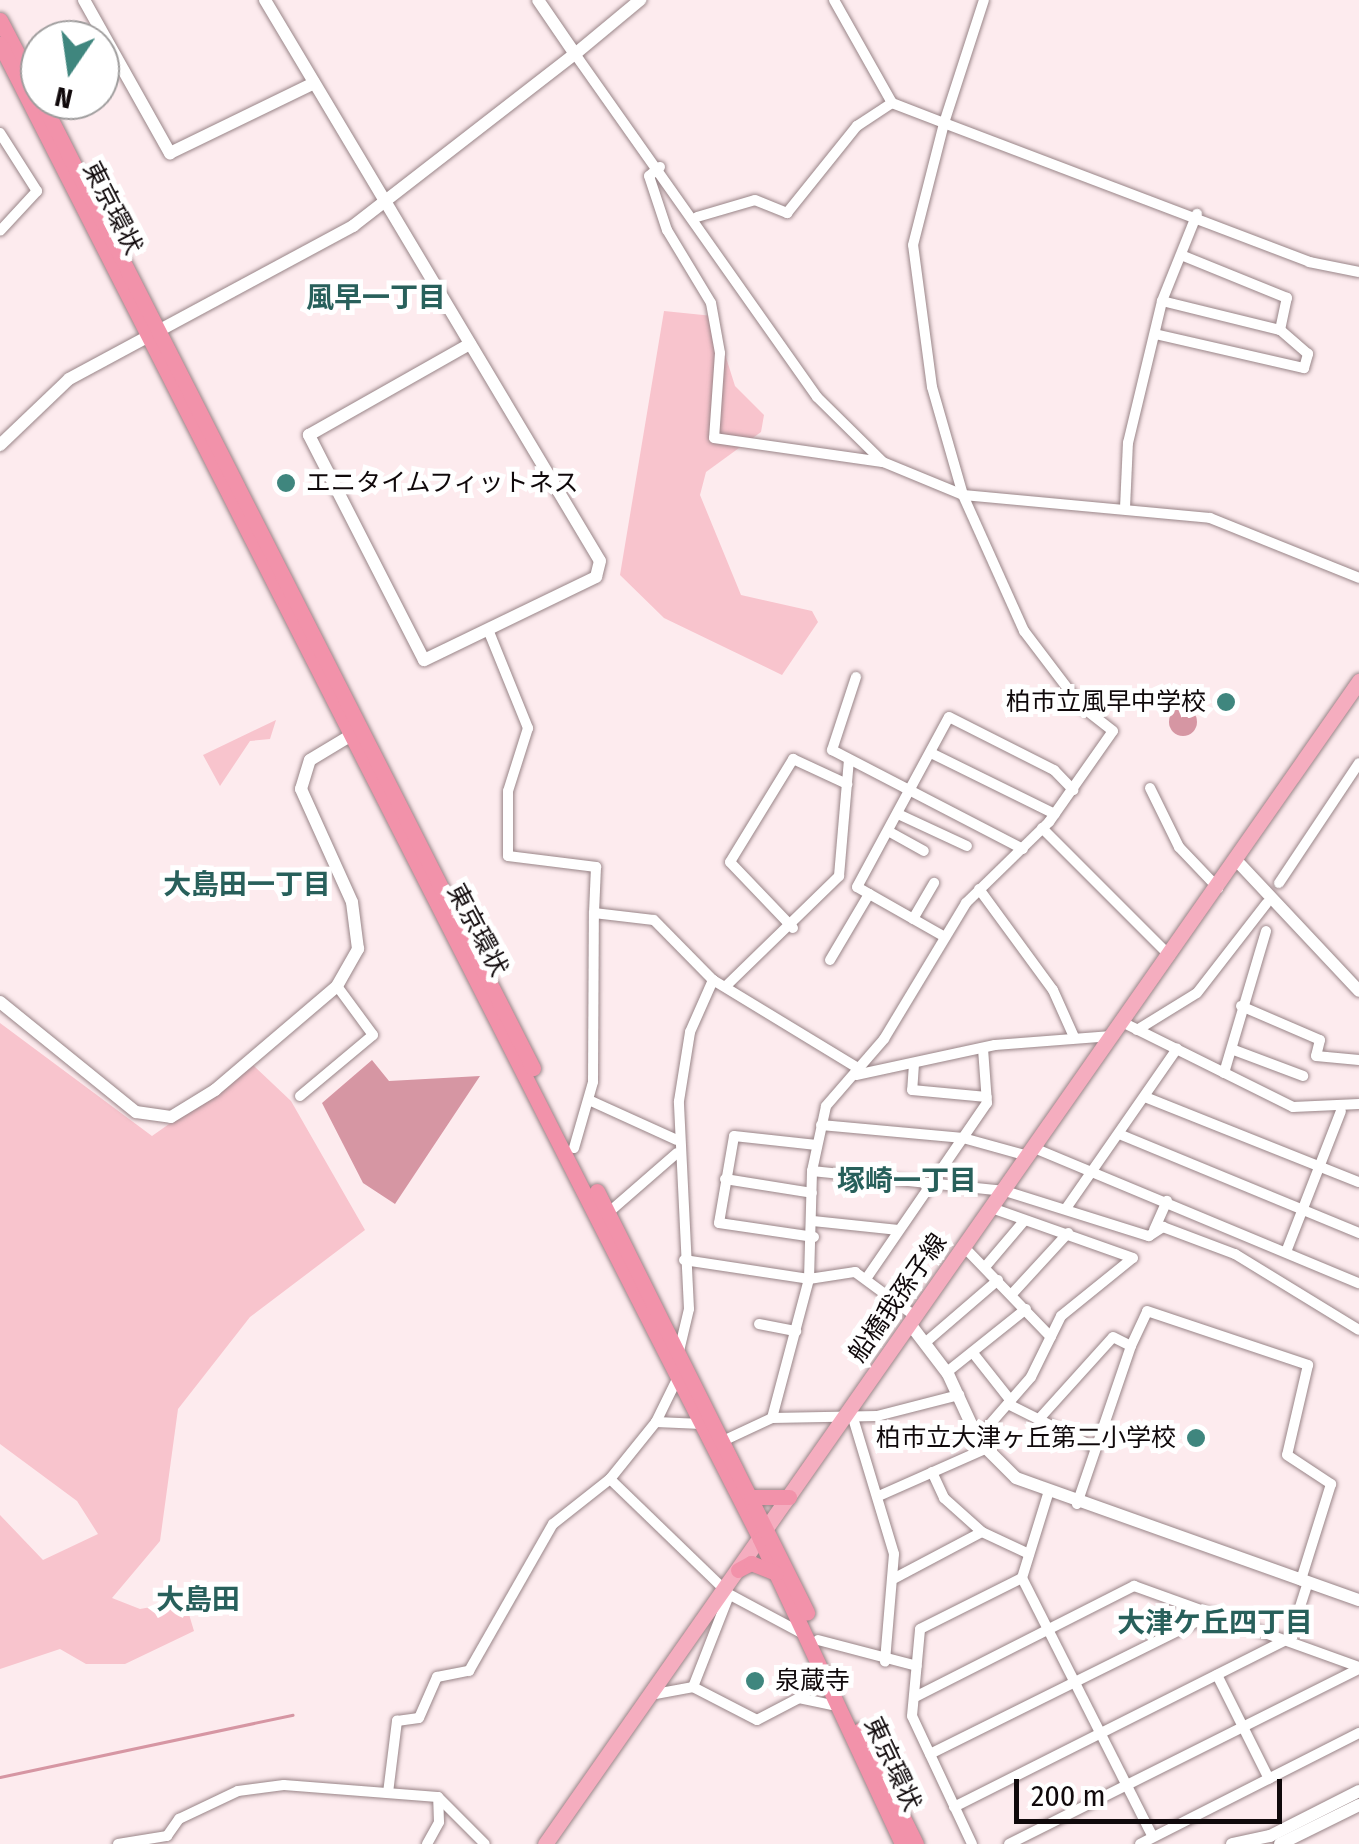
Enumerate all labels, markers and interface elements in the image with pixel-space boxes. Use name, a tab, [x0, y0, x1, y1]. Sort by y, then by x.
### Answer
north arrow	[20, 20, 120, 120]
text: N	[52, 80, 75, 116]
street label: 東京環状	[76, 157, 148, 259]
district label: 風早一丁目	[306, 281, 446, 315]
place label: エニタイムフィットネス	[306, 468, 581, 498]
marker: エニタイムフィットネス	[275, 472, 297, 494]
place label: 柏市立風早中学校	[1006, 687, 1206, 717]
marker: 柏市立風早中学校	[1215, 691, 1237, 713]
district label: 大島田一丁目	[163, 868, 331, 902]
street label: 東京環状	[440, 879, 514, 981]
district label: 塚崎一丁目	[837, 1164, 977, 1198]
street label: 船橋我孫子線	[843, 1228, 953, 1368]
place label: 柏市立大津ヶ丘第二小学校	[876, 1423, 1176, 1453]
marker: 柏市立大津ヶ丘第二小学校	[1185, 1427, 1207, 1449]
district label: 大島田	[156, 1583, 240, 1617]
district label: 大津ケ丘四丁目	[1117, 1606, 1313, 1640]
place label: 泉蔵寺	[775, 1666, 850, 1696]
marker: 泉蔵寺	[744, 1670, 766, 1692]
street label: 東京環状	[857, 1712, 927, 1816]
scale bar	[1019, 1759, 1286, 1821]
text: 200 m	[1031, 1778, 1106, 1814]

